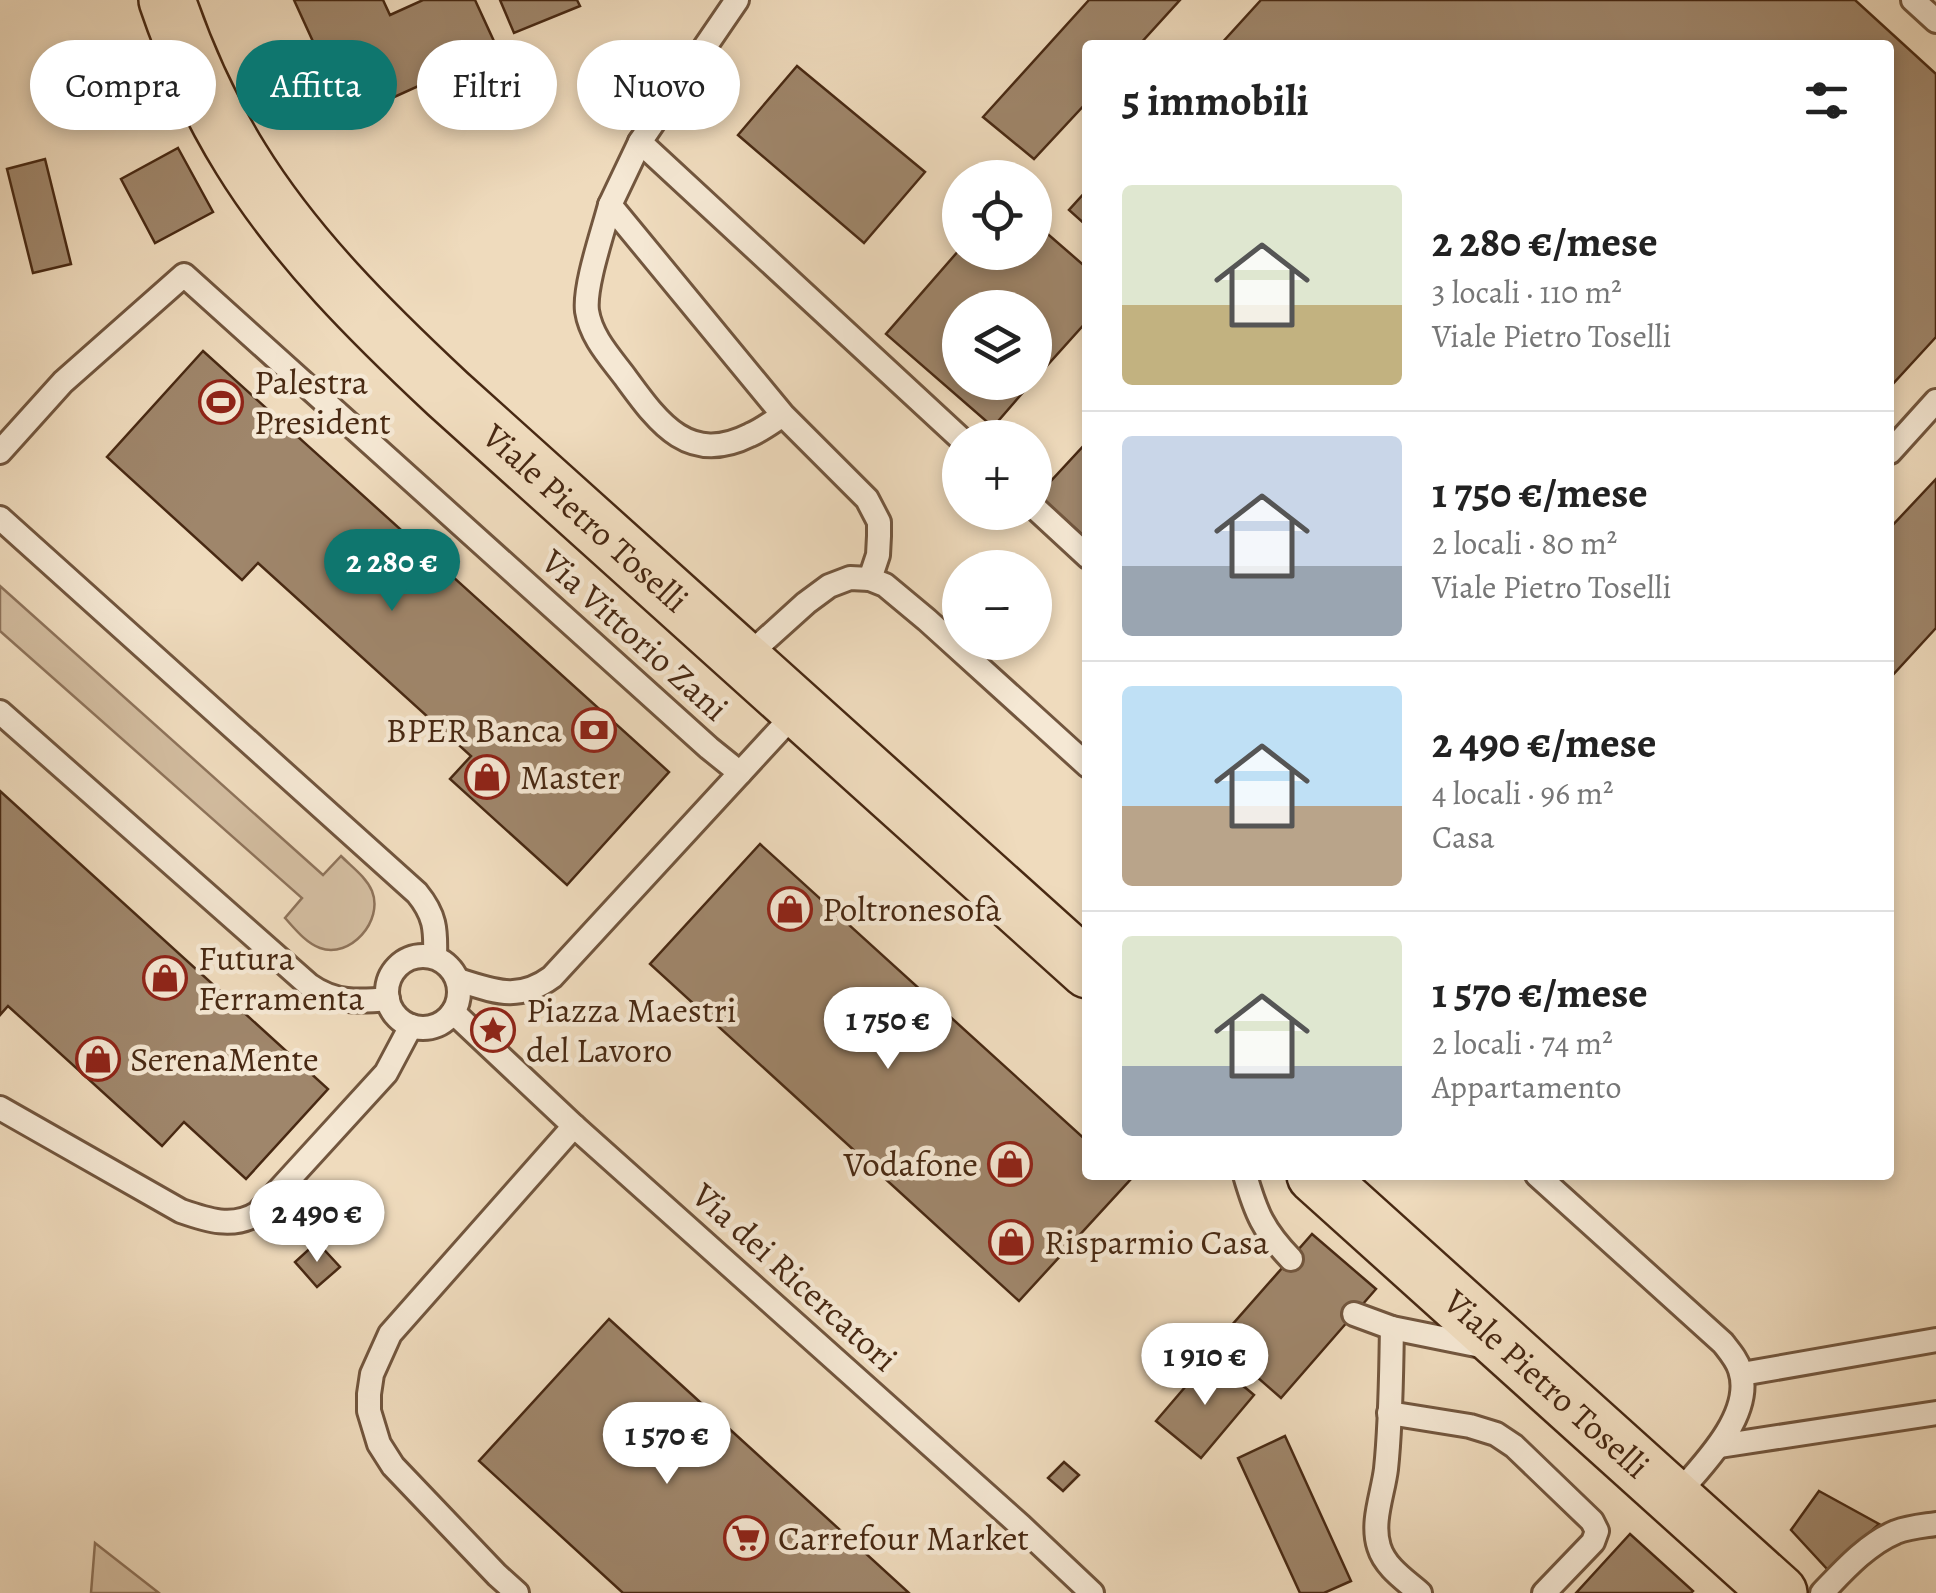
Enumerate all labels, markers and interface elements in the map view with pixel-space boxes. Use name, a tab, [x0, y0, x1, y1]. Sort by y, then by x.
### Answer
chip: Compra	[30, 40, 216, 130]
chip: Affitta	[236, 40, 397, 130]
chip: Filtri	[417, 40, 557, 130]
chip: Nuovo	[577, 40, 740, 130]
text: 5 immobili	[1122, 72, 1309, 129]
icon: filters	[1799, 73, 1854, 128]
map controls	[942, 160, 1052, 660]
button: locate	[942, 160, 1052, 270]
text: 2 280 €/mese	[1432, 213, 1658, 270]
icon: home	[1202, 225, 1322, 345]
text: 3 locali · 110 m²	[1432, 270, 1622, 314]
button: layers	[942, 290, 1052, 400]
text: Viale Pietro Toselli	[1432, 314, 1671, 358]
place label: Palestra President	[254, 358, 391, 446]
sports icon: Palestra President	[198, 379, 244, 425]
street label: Viale Pietro Toselli	[471, 412, 699, 623]
button: +	[942, 420, 1052, 530]
text: 1 750 €/mese	[1432, 464, 1648, 521]
icon: home	[1202, 476, 1322, 596]
text: 2 locali · 80 m²	[1432, 521, 1617, 565]
pin: 2 280 €	[300, 529, 484, 614]
street label: Via Vittorio Zani	[530, 537, 739, 732]
text: 2 280 €	[346, 539, 438, 583]
button: −	[942, 550, 1052, 660]
text: Viale Pietro Toselli	[1432, 565, 1671, 609]
place label: BPER Banca	[386, 706, 563, 754]
bank icon: BPER Banca	[571, 707, 617, 753]
text: 2 490 €/mese	[1432, 714, 1656, 771]
icon: home	[1202, 726, 1322, 846]
place label: Master	[520, 753, 620, 801]
shop icon: Master	[464, 754, 510, 800]
text: 4 locali · 96 m²	[1432, 771, 1613, 815]
text: Casa	[1432, 815, 1495, 859]
place label: Poltronesofà	[822, 885, 1002, 933]
shop icon: Poltronesofà	[767, 886, 813, 932]
place label: Futura Ferramenta	[198, 934, 365, 1022]
shop icon: Futura Ferramenta	[142, 955, 188, 1001]
text: 1 570 €/mese	[1432, 964, 1648, 1021]
icon: home	[1202, 976, 1322, 1096]
place label: Piazza Maestri del Lavoro	[526, 986, 737, 1074]
pin: 1 750 €	[796, 987, 980, 1072]
text: 1 750 €	[846, 997, 930, 1041]
place icon: Piazza Maestri del Lavoro	[470, 1007, 516, 1053]
text: 2 locali · 74 m²	[1432, 1021, 1613, 1065]
place label: SerenaMente	[130, 1035, 319, 1083]
shop icon: SerenaMente	[75, 1036, 121, 1082]
text: Appartamento	[1432, 1065, 1621, 1109]
place label: Vodafone	[843, 1140, 978, 1188]
shop icon: Vodafone	[987, 1141, 1033, 1187]
street label: Via dei Ricercatori	[681, 1171, 908, 1382]
pin: 2 490 €	[225, 1180, 409, 1265]
text: 2 490 €	[272, 1190, 362, 1234]
place label: Risparmio Casa	[1044, 1218, 1270, 1266]
shop icon: Risparmio Casa	[988, 1219, 1034, 1265]
street label: Viale Pietro Toselli	[1433, 1278, 1660, 1489]
pin: 1 910 €	[1113, 1323, 1297, 1408]
text: 1 910 €	[1163, 1333, 1247, 1377]
pin: 1 570 €	[575, 1402, 759, 1487]
text: 1 570 €	[625, 1412, 709, 1456]
place label: Carrefour Market	[778, 1514, 1029, 1562]
supermarket icon: Carrefour Market	[723, 1515, 769, 1561]

